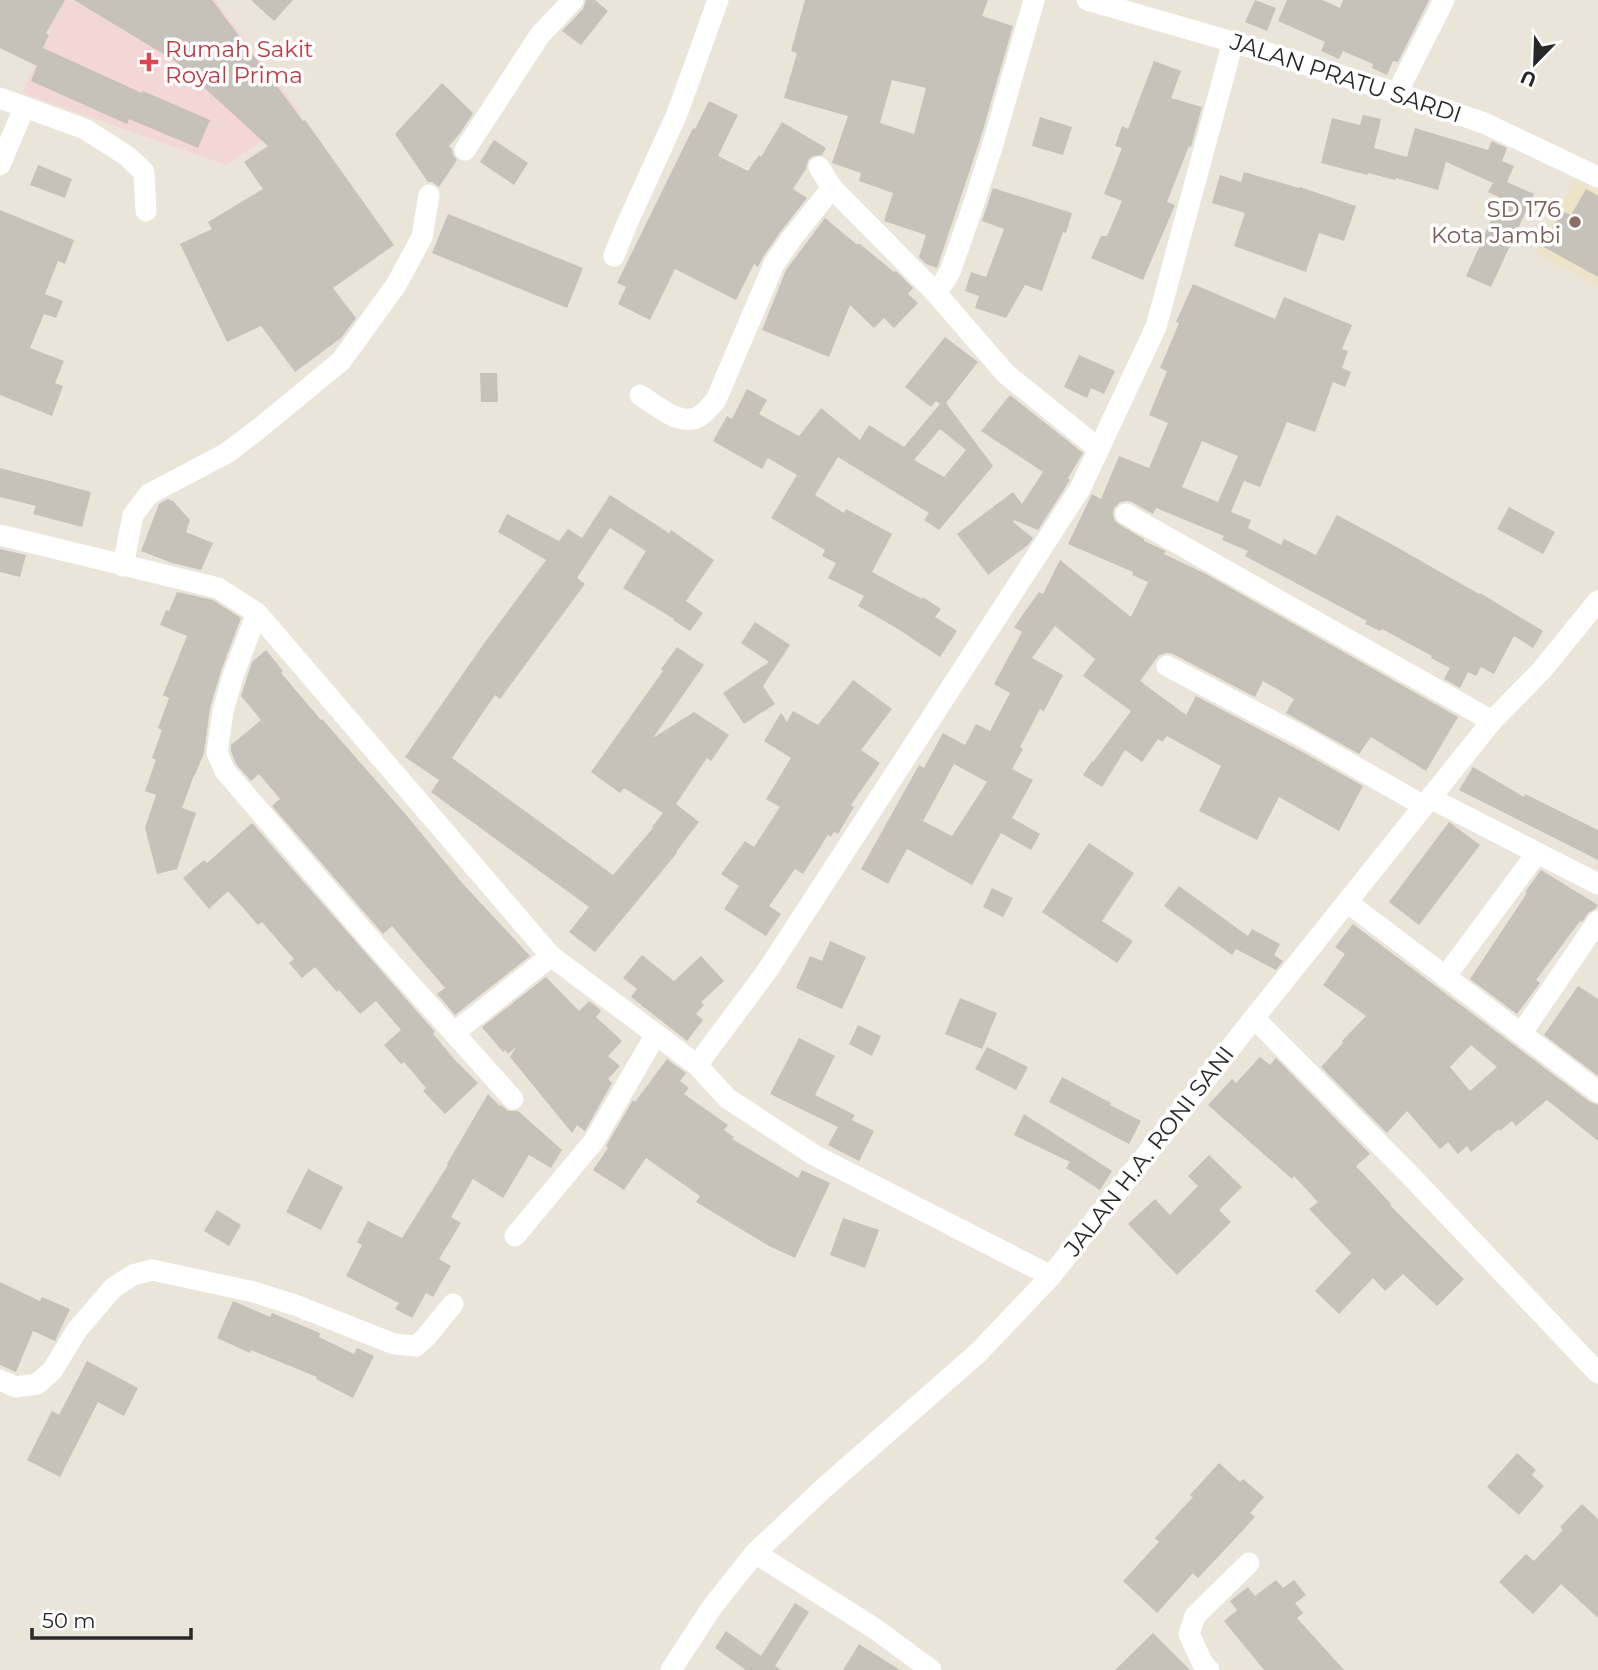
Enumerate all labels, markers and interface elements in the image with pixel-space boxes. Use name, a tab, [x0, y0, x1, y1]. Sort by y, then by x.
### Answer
street label: JALAN PRATU SARDI	[1226, 27, 1465, 129]
north arrow	[1500, 28, 1570, 98]
place label: Rumah Sakit Royal Prima	[165, 35, 313, 89]
marker: Rumah Sakit Royal Prima	[139, 52, 159, 72]
text: U	[1517, 65, 1540, 92]
place label: SD 176 Kota Jambi	[1431, 195, 1561, 249]
marker: SD 176 Kota Jambi	[1567, 214, 1583, 230]
street label: JALAN H.A. RONI SANI	[1058, 1040, 1240, 1262]
scale bar	[32, 1596, 191, 1640]
text: 50 m	[42, 1608, 96, 1633]

